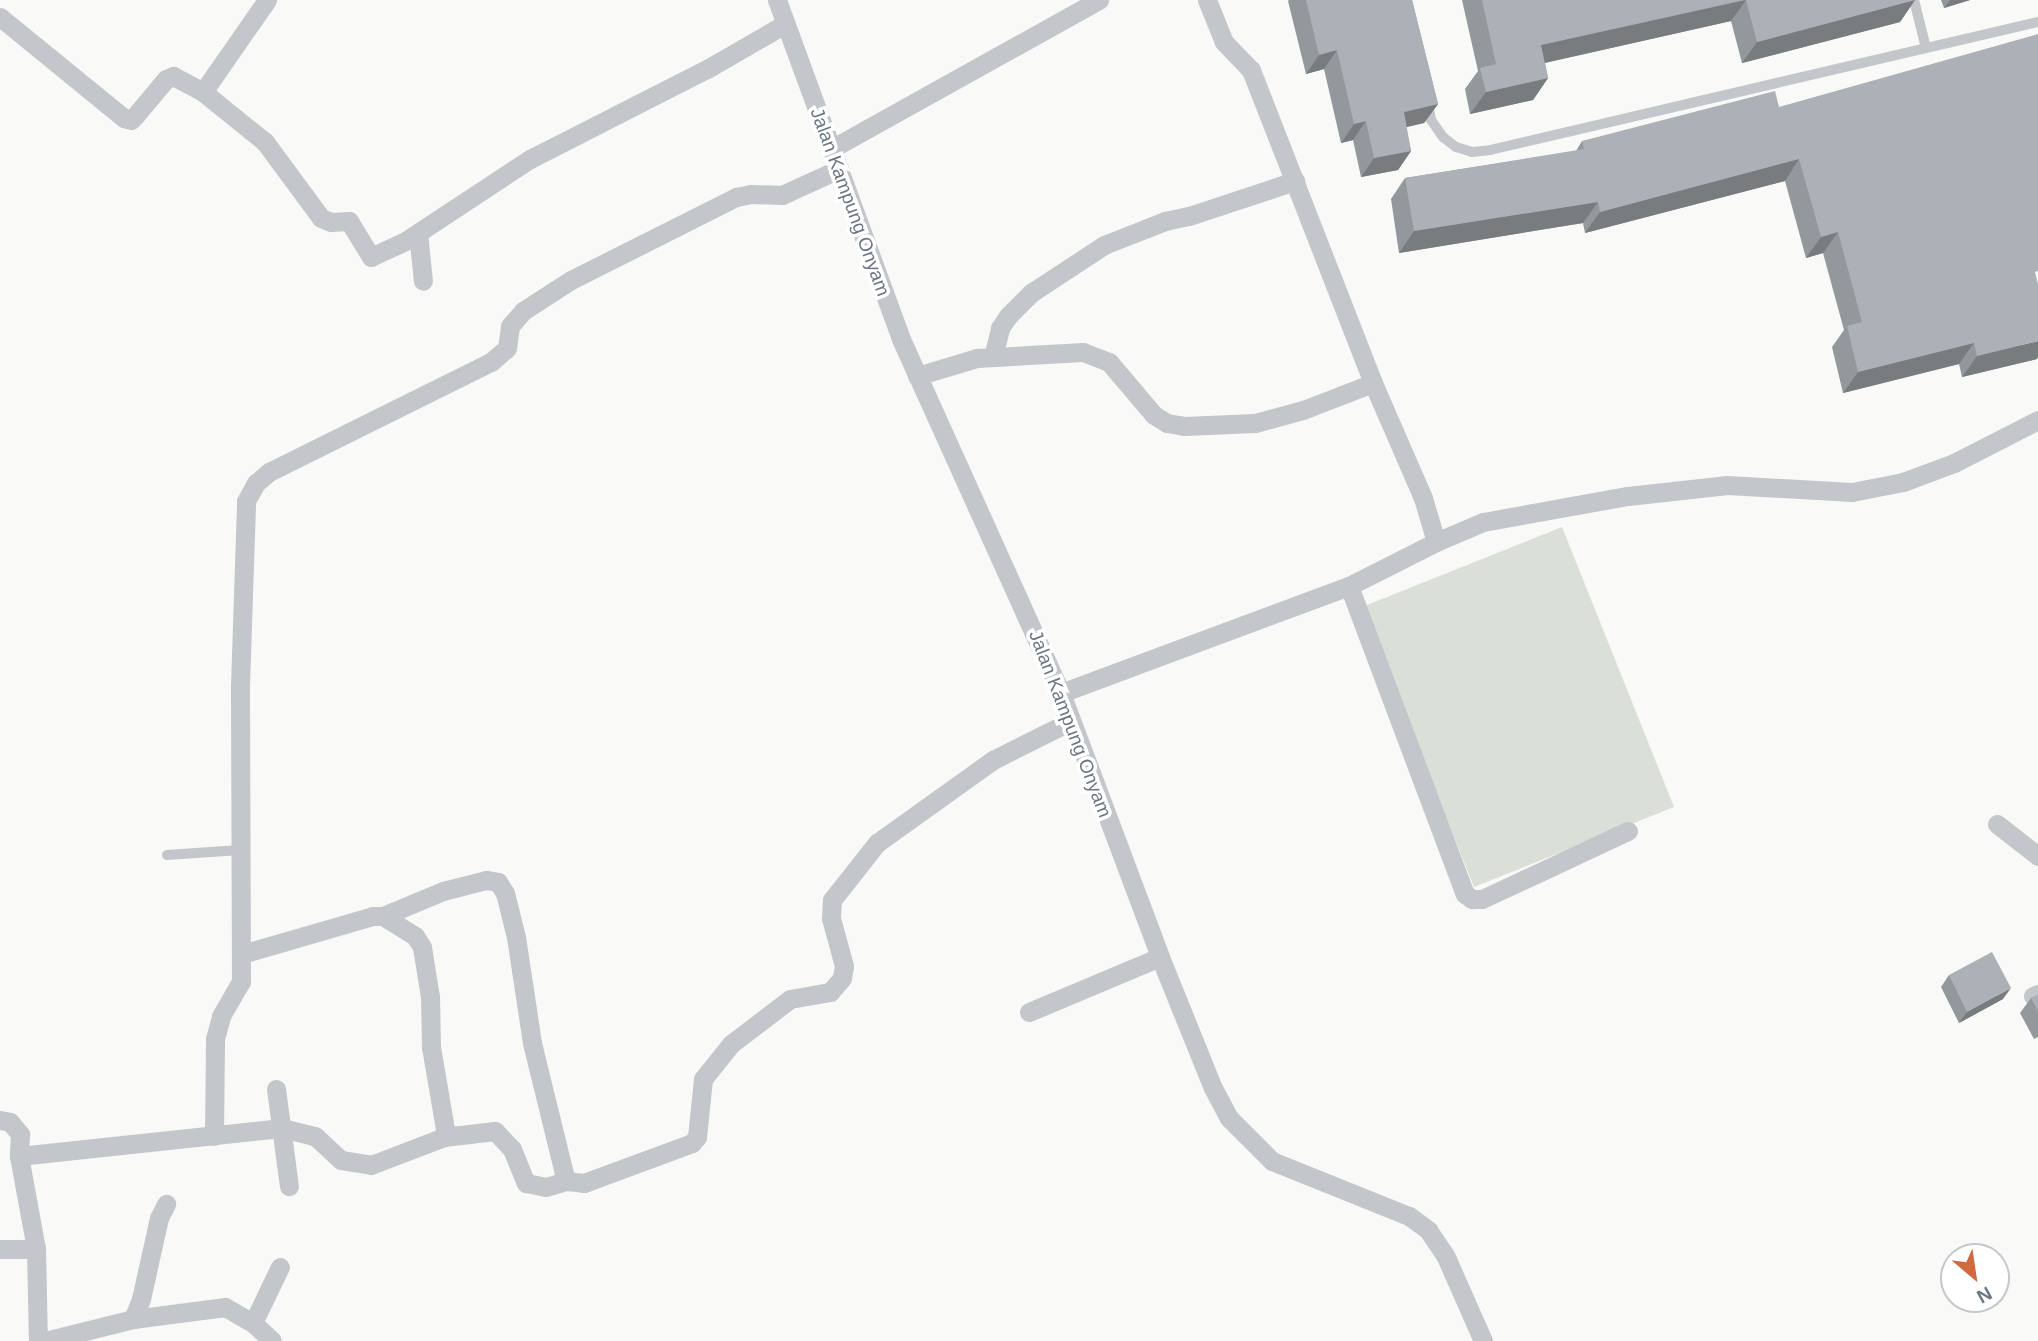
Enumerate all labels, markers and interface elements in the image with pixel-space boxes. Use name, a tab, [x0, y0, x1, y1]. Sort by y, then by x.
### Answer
street label: Jalan Kampung Onyam	[805, 105, 895, 299]
street label: Jalan Kampung Onyam	[1024, 627, 1116, 821]
north arrow	[1940, 1243, 2010, 1313]
text: N	[1973, 1283, 1996, 1308]

